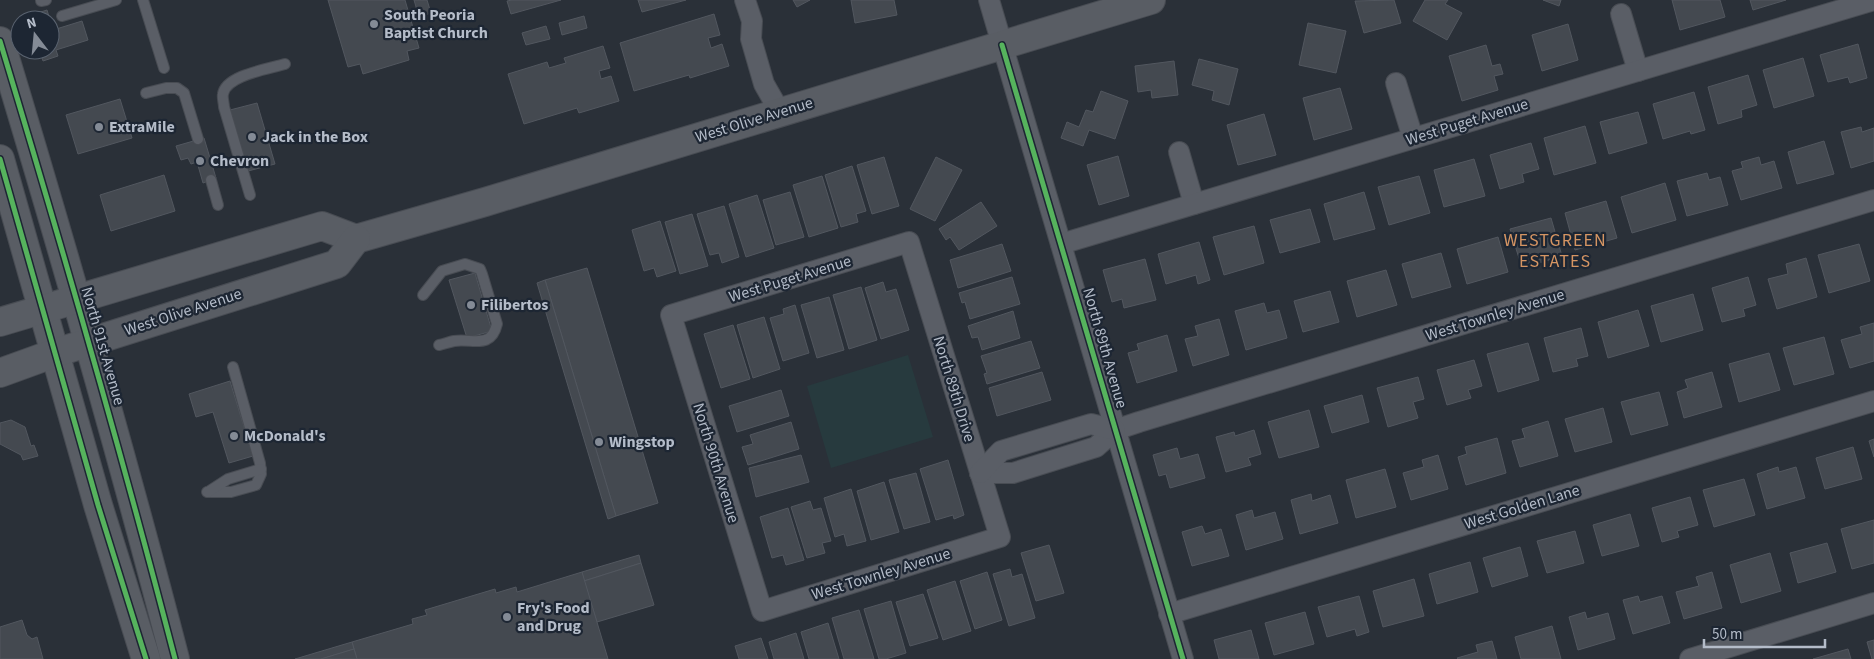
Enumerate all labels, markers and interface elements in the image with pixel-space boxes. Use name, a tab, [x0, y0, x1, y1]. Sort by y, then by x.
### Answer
place label: South Peoria Baptist Church	[384, 4, 488, 44]
north arrow	[10, 10, 60, 60]
text: N	[24, 13, 39, 34]
marker: South Peoria Baptist Church	[368, 18, 380, 30]
street label: West Olive Avenue	[692, 92, 816, 148]
street label: West Puget Avenue	[1403, 93, 1531, 151]
place label: ExtraMile	[109, 116, 175, 138]
marker: ExtraMile	[93, 121, 105, 133]
place label: Jack in the Box	[262, 126, 368, 148]
marker: Jack in the Box	[246, 131, 258, 143]
place label: Chevron	[210, 150, 269, 172]
marker: Chevron	[194, 155, 206, 167]
district label: WESTGREEN ESTATES	[1503, 228, 1607, 274]
street label: West Puget Avenue	[726, 250, 854, 308]
street label: West Olive Avenue	[122, 283, 244, 341]
street label: West Townley Avenue	[1423, 283, 1567, 347]
street label: North 91st Avenue	[76, 284, 130, 408]
street label: North 89th Avenue	[1077, 285, 1133, 411]
place label: Filibertos	[481, 294, 548, 316]
marker: Filibertos	[465, 299, 477, 311]
street label: North 89th Drive	[927, 333, 981, 445]
street label: North 90th Avenue	[687, 400, 745, 526]
place label: McDonald's	[244, 425, 326, 447]
marker: McDonald's	[228, 430, 240, 442]
place label: Wingstop	[609, 431, 675, 453]
marker: Wingstop	[593, 436, 605, 448]
street label: West Golden Lane	[1462, 479, 1582, 535]
street label: West Townley Avenue	[809, 542, 953, 606]
place label: Fry's Food and Drug	[517, 597, 590, 637]
marker: Fry's Food and Drug	[501, 611, 513, 623]
scale bar	[1704, 616, 1825, 648]
text: 50 m	[1712, 624, 1742, 645]

